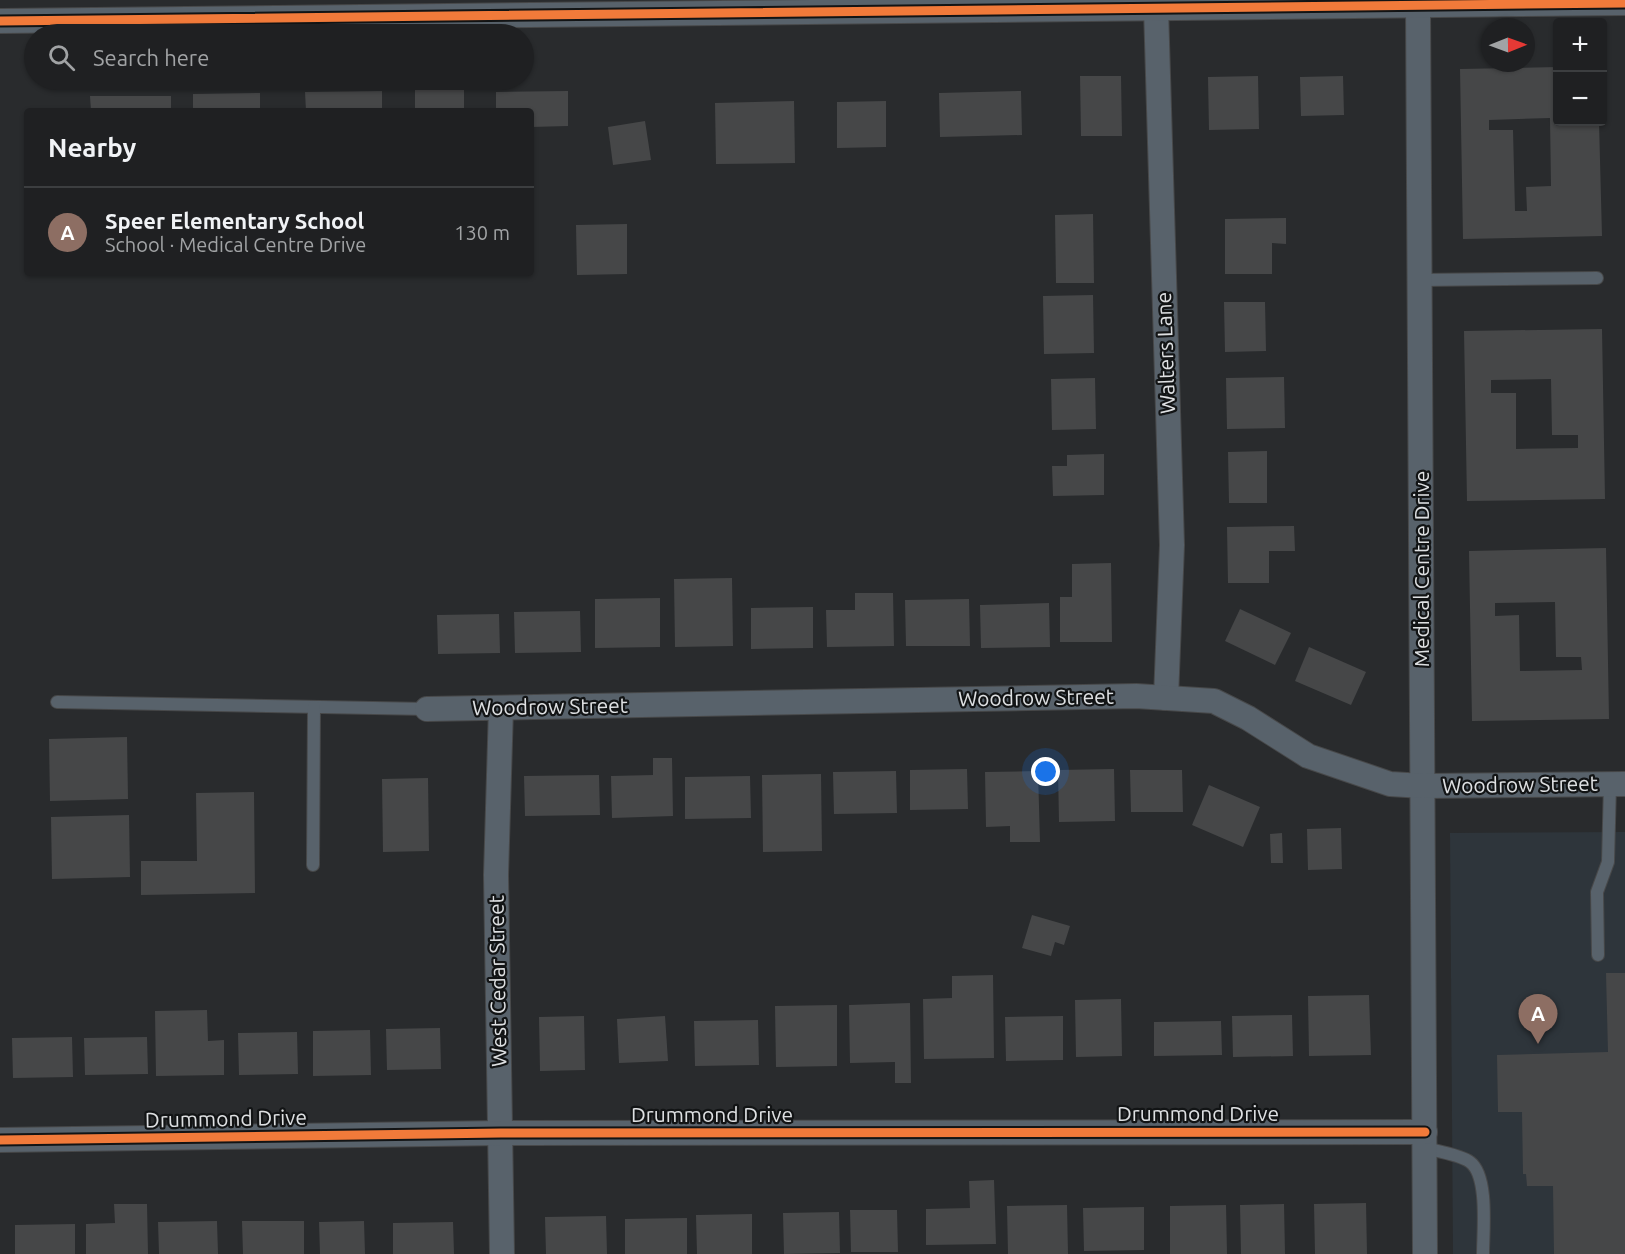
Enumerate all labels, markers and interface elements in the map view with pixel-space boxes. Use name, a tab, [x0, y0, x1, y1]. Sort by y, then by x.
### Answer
north arrow	[1481, 18, 1535, 72]
map controls	[1553, 18, 1607, 126]
button: +	[1553, 18, 1607, 72]
search box	[24, 24, 534, 90]
icon: search	[45, 41, 78, 74]
text: Search here	[93, 45, 209, 70]
button: −	[1553, 72, 1607, 126]
text: Nearby	[48, 133, 136, 162]
text: Speer Elementary School	[105, 208, 364, 233]
text: A	[60, 221, 75, 244]
text: 130 m	[454, 221, 510, 244]
text: School · Medical Centre Drive	[105, 233, 366, 256]
street label: Walters Lane	[1151, 292, 1179, 414]
street label: Medical Centre Drive	[1409, 471, 1433, 667]
street label: Woodrow Street	[958, 684, 1114, 710]
street label: Woodrow Street	[472, 693, 628, 719]
your location	[1031, 757, 1060, 786]
street label: Woodrow Street	[1442, 771, 1598, 797]
street label: West Cedar Street	[484, 895, 510, 1067]
pin: A	[1518, 994, 1558, 1044]
street label: Drummond Drive	[1117, 1101, 1279, 1125]
street label: Drummond Drive	[631, 1102, 793, 1126]
street label: Drummond Drive	[145, 1105, 307, 1131]

